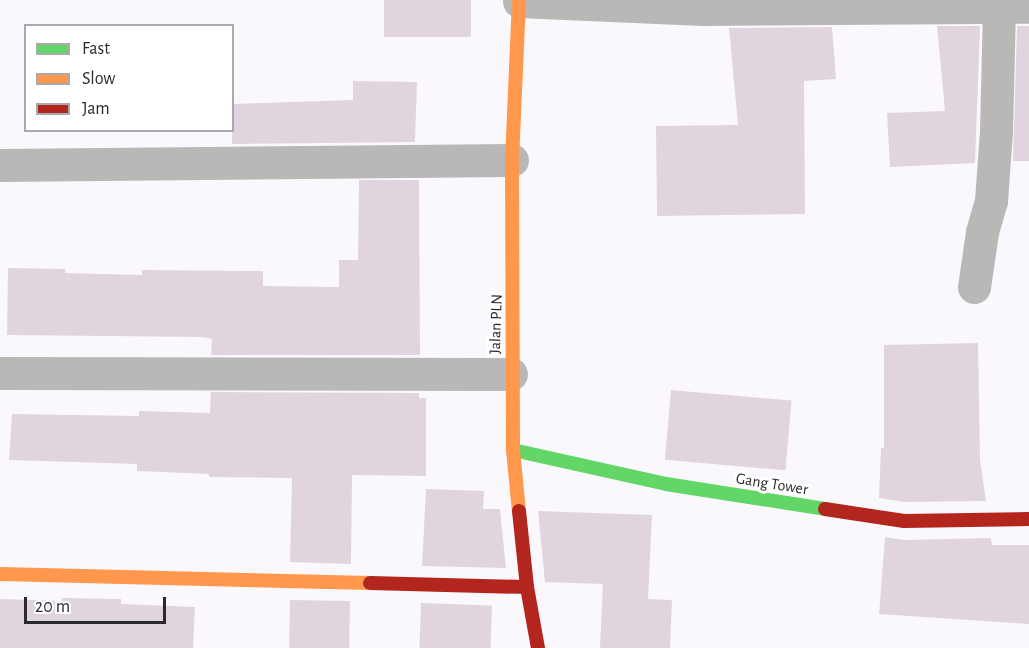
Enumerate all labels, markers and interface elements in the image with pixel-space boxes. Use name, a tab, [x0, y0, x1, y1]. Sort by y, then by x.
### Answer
legend	[24, 24, 234, 132]
text: Fast	[82, 40, 110, 58]
text: Slow	[82, 70, 115, 88]
text: Jam	[82, 100, 110, 118]
street label: Jalan PLN	[485, 294, 507, 354]
street label: Gang Tower	[735, 469, 809, 499]
scale bar	[27, 585, 170, 623]
text: 20 m	[35, 598, 70, 616]

